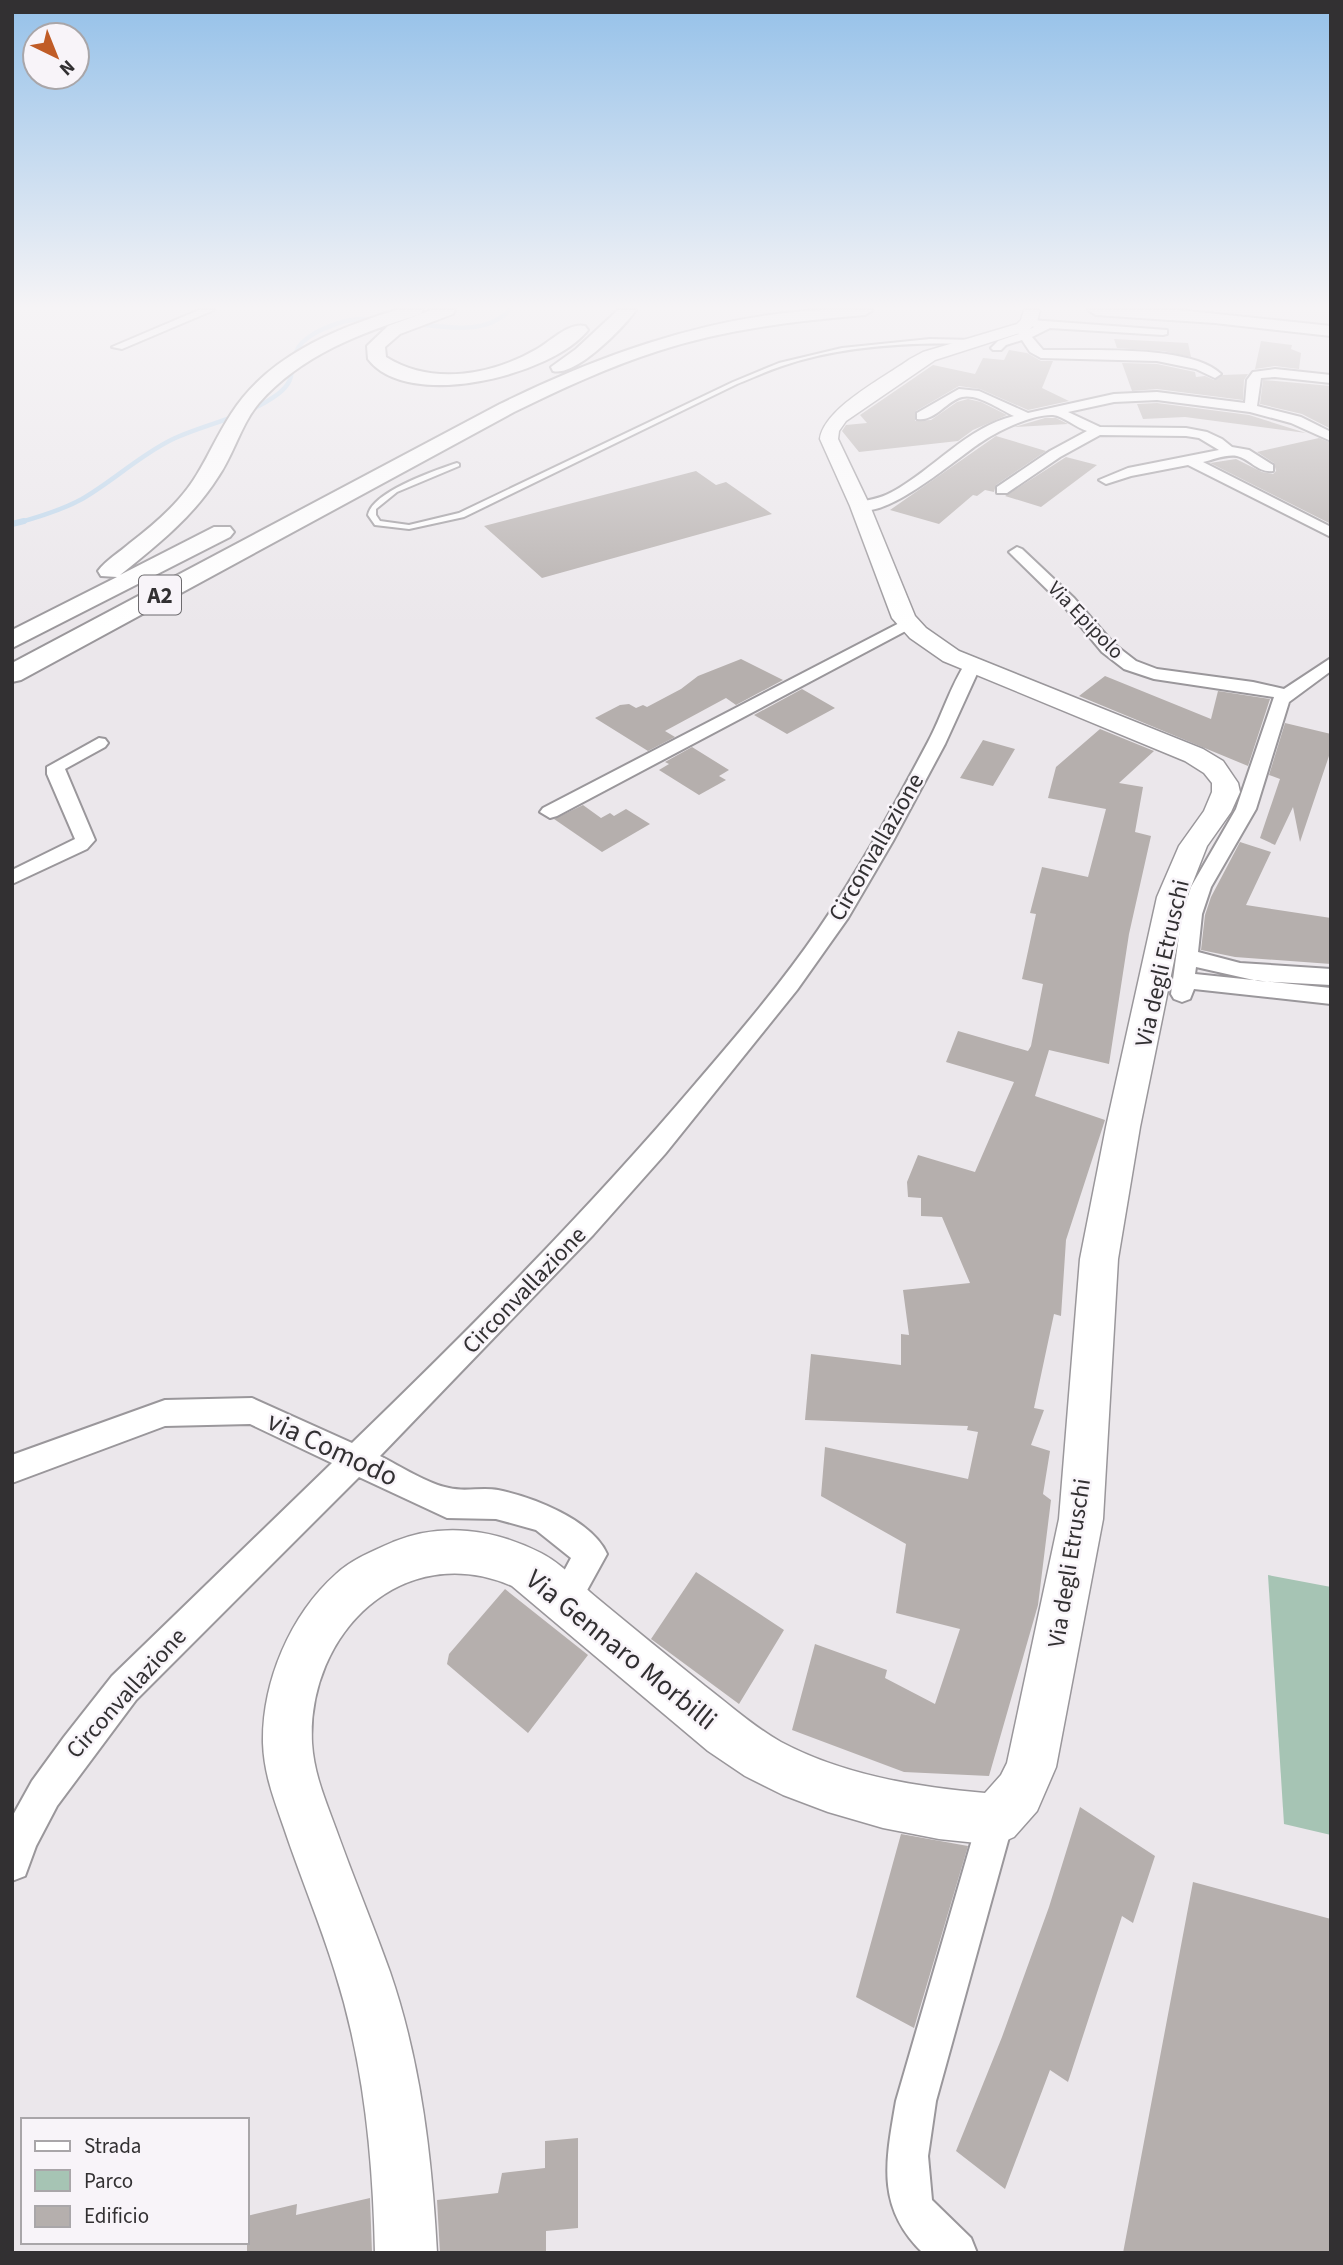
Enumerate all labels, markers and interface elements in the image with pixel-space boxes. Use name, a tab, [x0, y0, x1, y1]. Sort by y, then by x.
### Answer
north arrow	[21, 21, 91, 91]
text: N	[53, 53, 80, 82]
street label: Via Epipolo	[1041, 574, 1131, 666]
road number: A2	[139, 576, 181, 614]
street label: Circonvallazione	[820, 767, 933, 928]
street label: Via degli Etruschi	[1126, 876, 1199, 1050]
street label: Circonvallazione	[454, 1219, 594, 1362]
street label: via Comodo	[261, 1401, 404, 1497]
street label: Via degli Etruschi	[1039, 1476, 1100, 1650]
street label: Via Gennaro Morbilli	[517, 1560, 726, 1740]
street label: Circonvallazione	[58, 1620, 195, 1767]
legend	[21, 2118, 248, 2244]
text: Strada	[84, 2131, 141, 2161]
text: Parco	[84, 2166, 133, 2196]
text: Edificio	[84, 2201, 149, 2231]

